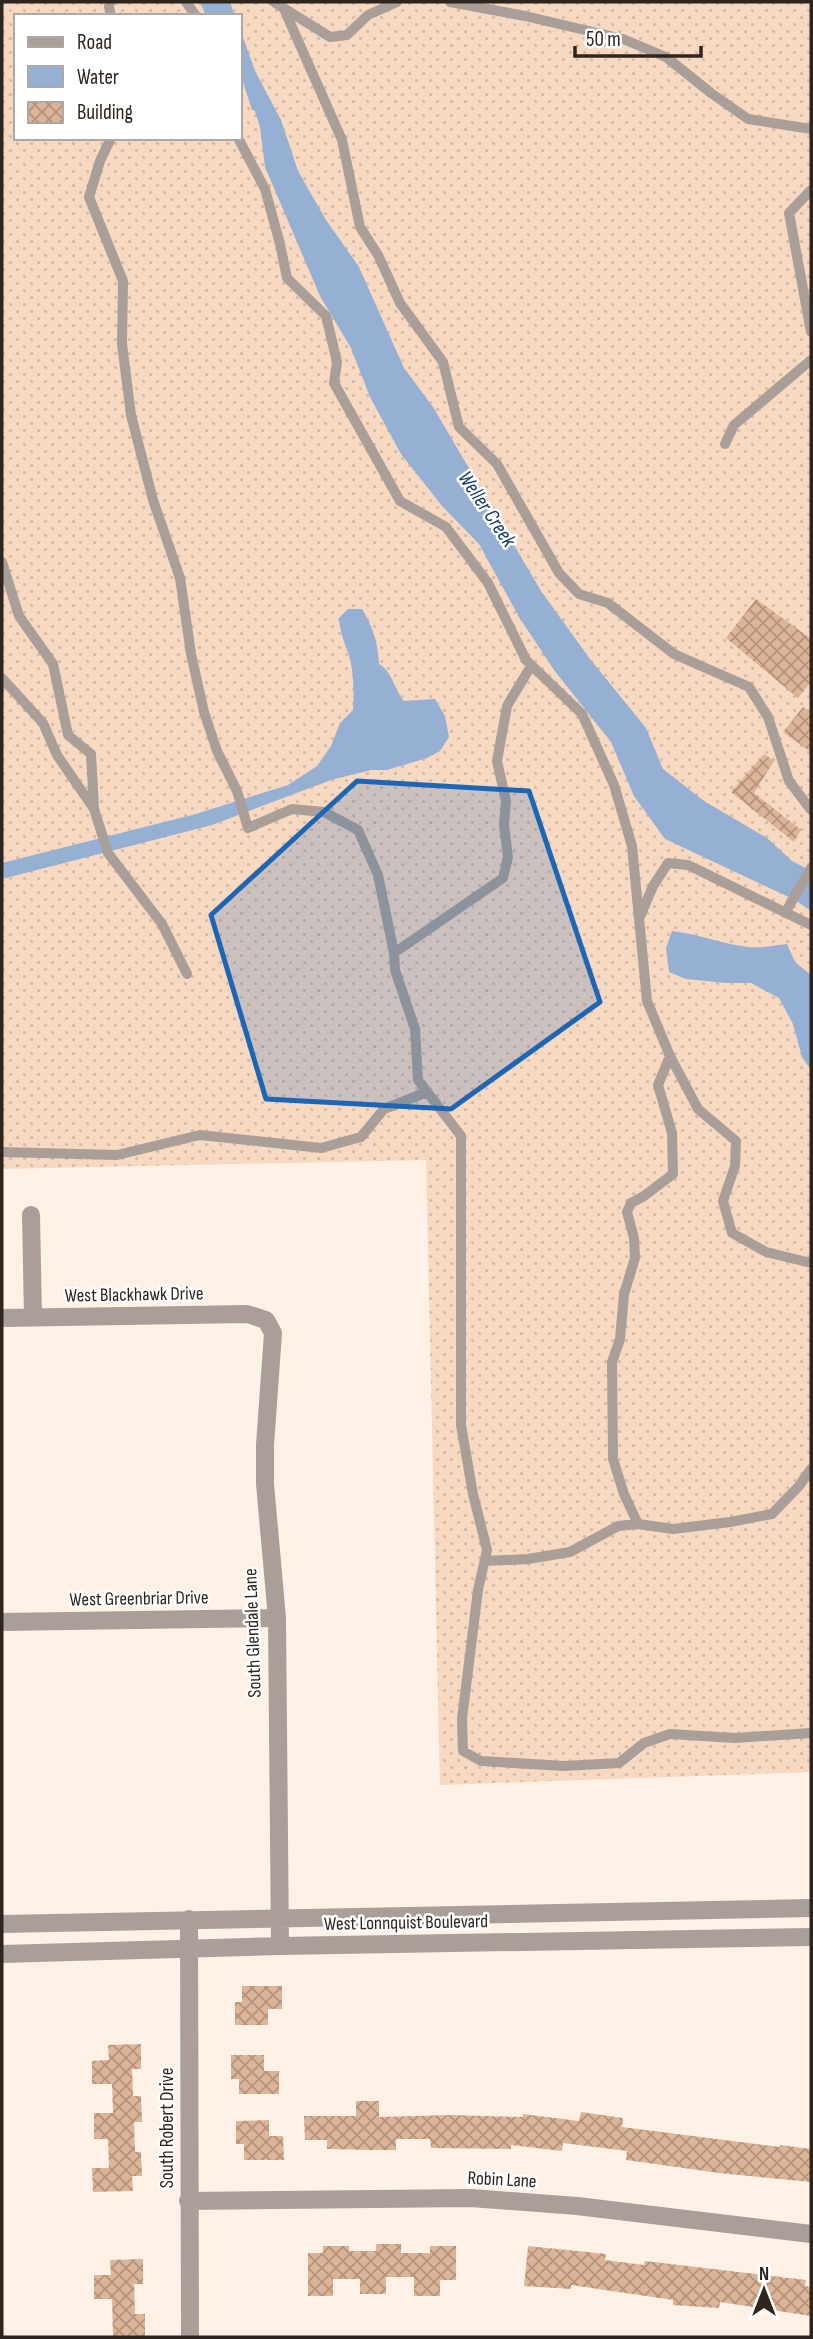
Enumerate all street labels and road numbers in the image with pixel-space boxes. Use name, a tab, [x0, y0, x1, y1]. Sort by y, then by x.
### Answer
street label: West Blackhawk Drive	[64, 1282, 204, 1308]
street label: South Glendale Lane	[239, 1568, 267, 1698]
street label: West Greenbriar Drive	[69, 1586, 209, 1612]
street label: West Lonnquist Boulevard	[324, 1910, 488, 1936]
street label: South Robert Drive	[156, 2068, 179, 2188]
street label: Robin Lane	[467, 2167, 537, 2193]

